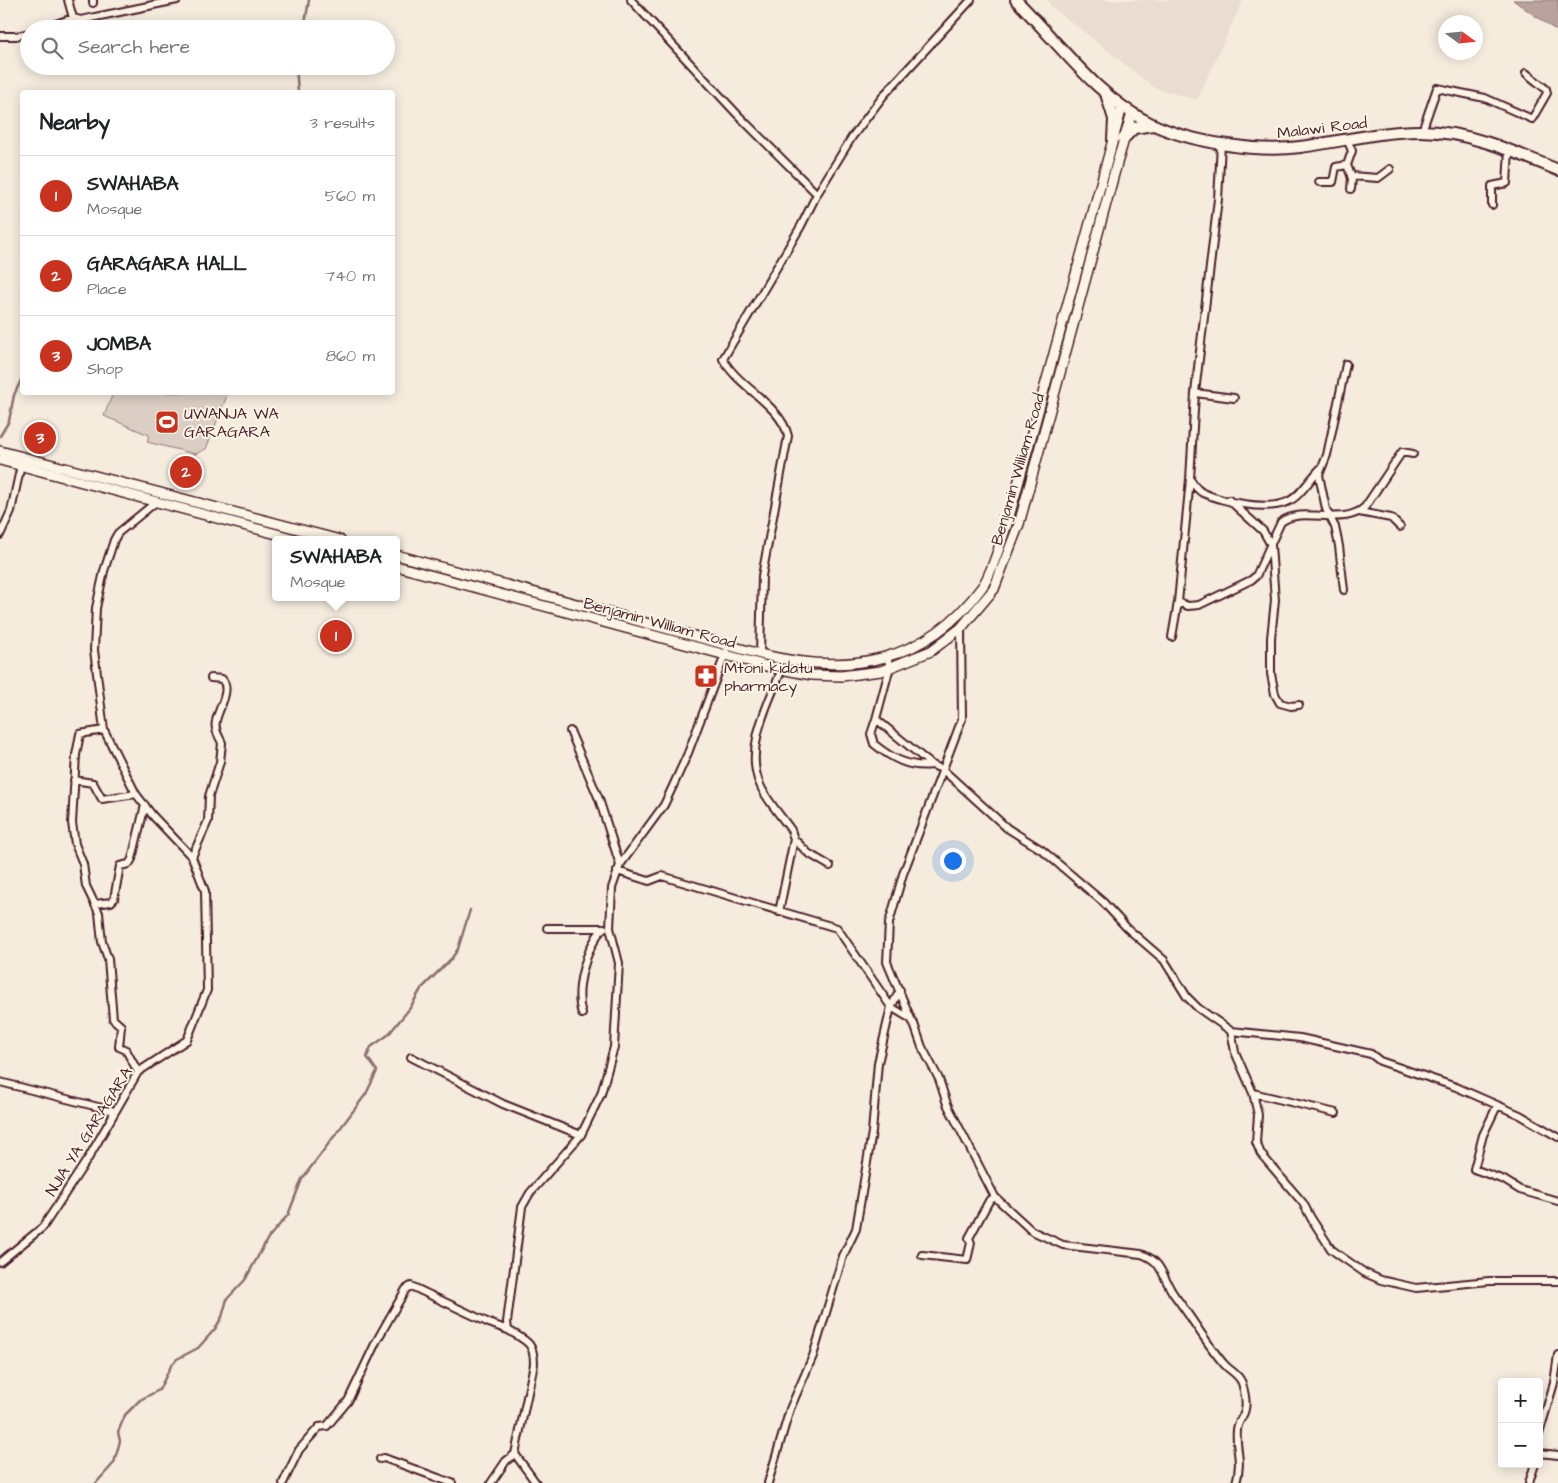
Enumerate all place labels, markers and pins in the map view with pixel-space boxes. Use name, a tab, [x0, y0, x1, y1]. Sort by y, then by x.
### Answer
place label: UWANJA WA GARAGARA	[184, 403, 279, 443]
sports icon: UWANJA WA GARAGARA	[154, 409, 180, 435]
pin: 3	[24, 419, 56, 457]
pin: 2	[170, 453, 202, 491]
pin: 1	[320, 617, 352, 655]
place label: Mtoni kidatu pharmacy	[724, 657, 813, 698]
pharmacy icon: Mtoni kidatu pharmacy	[693, 663, 719, 689]

